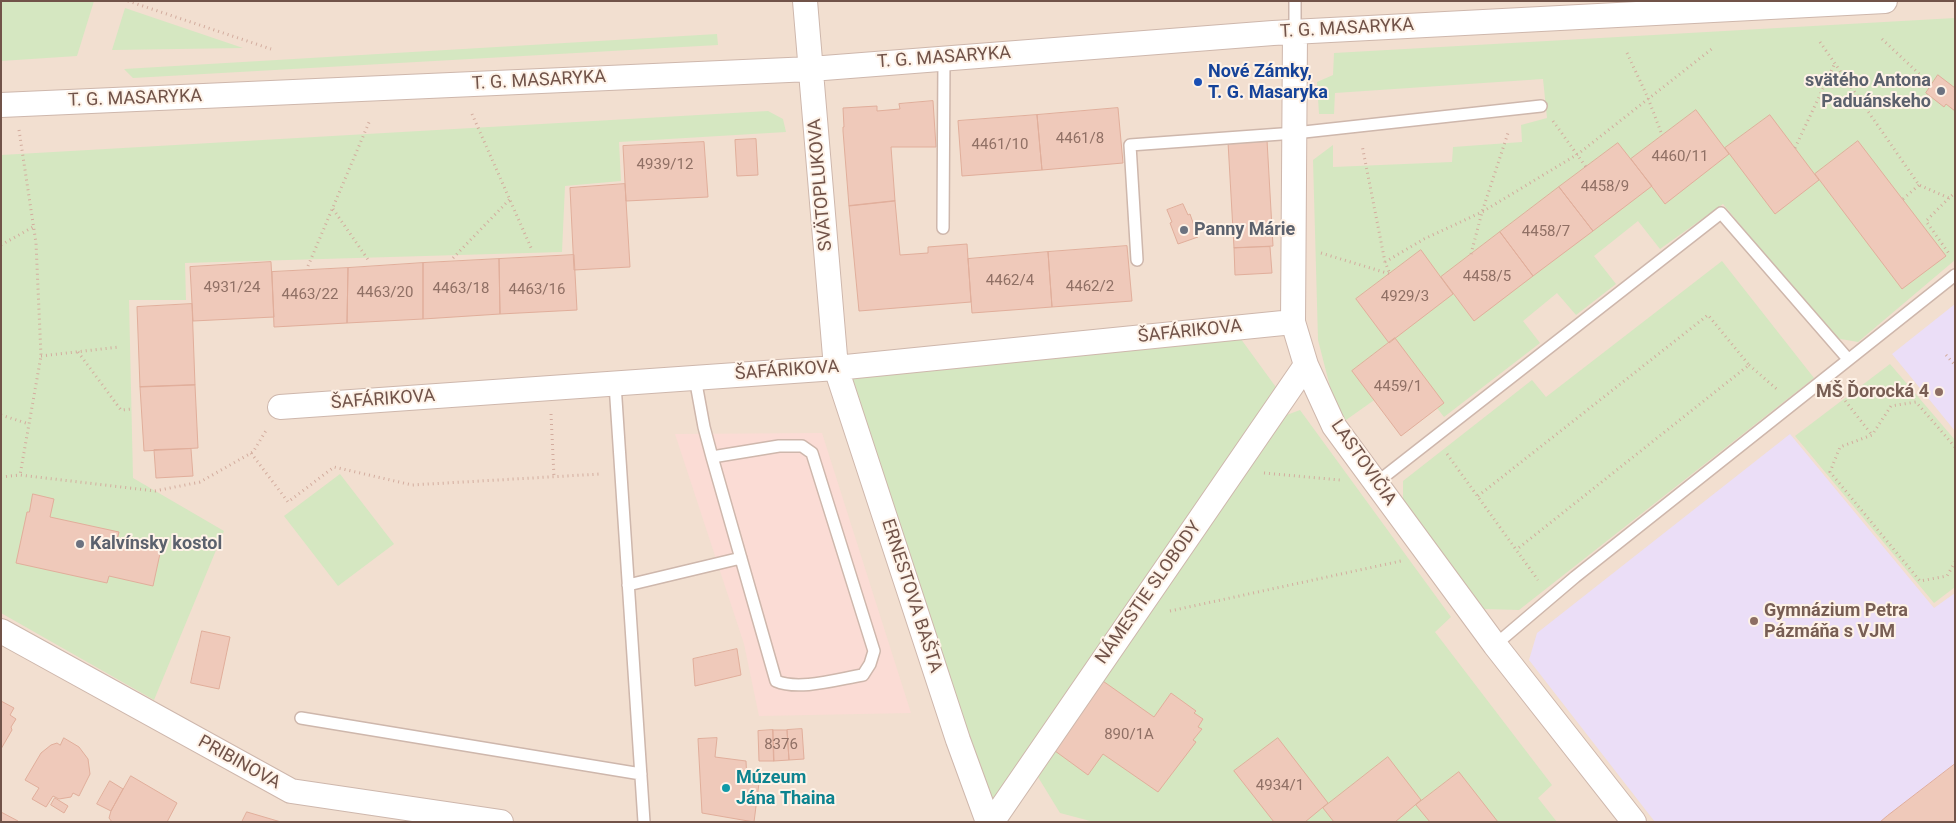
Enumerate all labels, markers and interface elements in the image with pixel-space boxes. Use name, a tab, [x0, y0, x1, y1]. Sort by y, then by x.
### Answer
street label: T. G. MASARYKA	[1279, 15, 1415, 43]
street label: T. G. MASARYKA	[876, 43, 1012, 73]
place label: Nové Zámky, T. G. Masaryka	[1208, 61, 1328, 104]
street label: T. G. MASARYKA	[471, 67, 607, 95]
place label: svätého Antona Paduánskeho	[1805, 70, 1931, 112]
marker: Nové Zámky, T. G. Masaryka	[1192, 76, 1204, 88]
marker: svätého Antona Paduánskeho	[1935, 85, 1947, 97]
street label: T. G. MASARYKA	[68, 86, 202, 112]
street label: SVÄTOPLUKOVA	[804, 118, 838, 252]
house number: 4461/8	[1056, 130, 1104, 148]
house number: 4461/10	[972, 136, 1028, 154]
house number: 4460/11	[1652, 148, 1708, 166]
house number: 4939/12	[637, 156, 693, 174]
house number: 4458/9	[1581, 178, 1629, 196]
place label: Panny Márie	[1194, 219, 1295, 241]
house number: 4458/7	[1522, 223, 1570, 241]
marker: Panny Márie	[1178, 224, 1190, 236]
house number: 4458/5	[1463, 268, 1511, 286]
house number: 4462/4	[986, 272, 1034, 290]
house number: 4462/2	[1066, 278, 1114, 296]
house number: 4931/24	[204, 279, 260, 297]
house number: 4463/18	[433, 280, 489, 298]
house number: 4463/16	[509, 281, 565, 299]
house number: 4463/20	[357, 284, 413, 302]
house number: 4463/22	[282, 286, 338, 304]
house number: 4929/3	[1381, 288, 1429, 306]
street label: ŠAFÁRIKOVA	[1137, 316, 1243, 348]
street label: ŠAFÁRIKOVA	[734, 357, 840, 385]
house number: 4459/1	[1374, 378, 1422, 396]
place label: MŠ Ďorocká 4	[1816, 381, 1929, 403]
street label: ŠAFÁRIKOVA	[330, 386, 436, 414]
marker: MŠ Ďorocká 4	[1933, 386, 1945, 398]
street label: LASTOVIČIA	[1326, 416, 1400, 510]
street label: ERNESTOVA BAŠTA	[876, 516, 946, 676]
street label: NÁMESTIE SLOBODY	[1091, 517, 1207, 669]
place label: Kalvínsky kostol	[90, 533, 222, 555]
marker: Kalvínsky kostol	[74, 538, 86, 550]
place label: Gymnázium Petra Pázmáňa s VJM	[1764, 600, 1908, 642]
marker: Gymnázium Petra Pázmáňa s VJM	[1748, 615, 1760, 627]
house number: 890/1A	[1104, 726, 1154, 744]
street label: PRIBINOVA	[194, 731, 284, 795]
house number: 8376	[764, 736, 798, 754]
place label: Múzeum Jána Thaina	[736, 767, 835, 810]
house number: 4934/1	[1256, 777, 1304, 795]
marker: Múzeum Jána Thaina	[720, 782, 732, 794]

